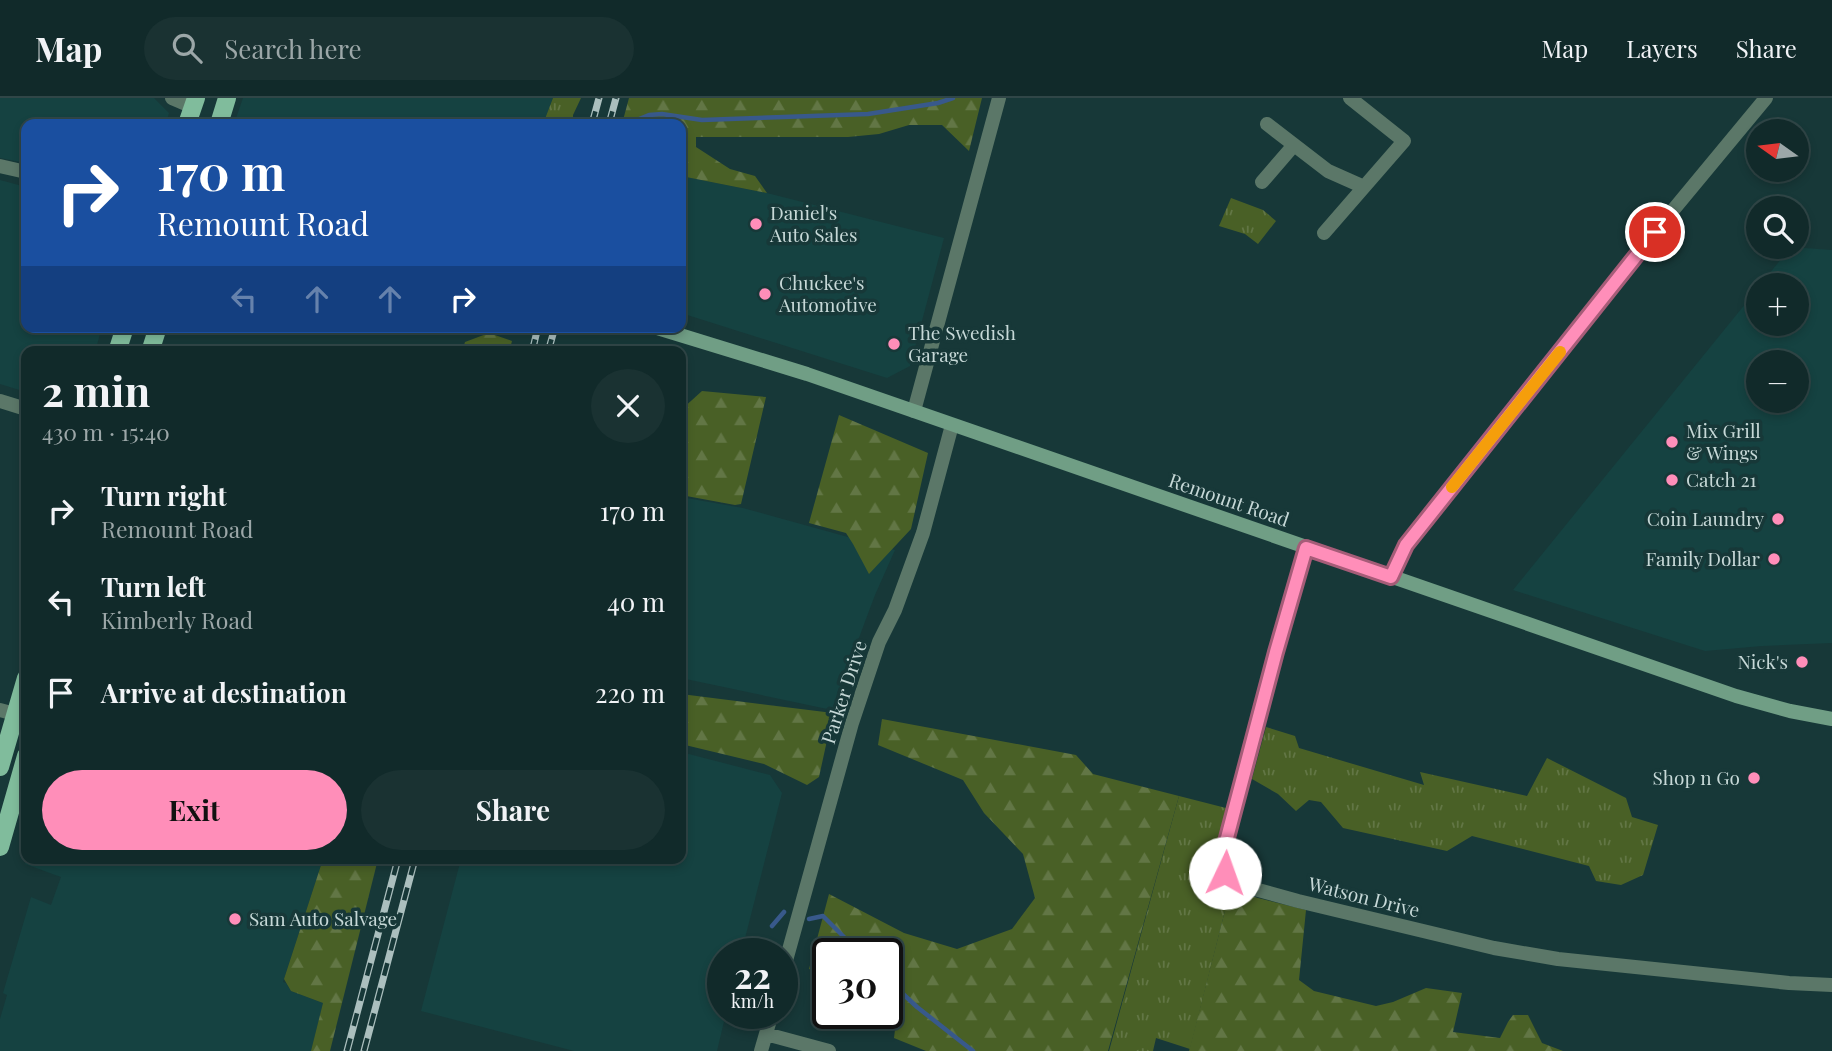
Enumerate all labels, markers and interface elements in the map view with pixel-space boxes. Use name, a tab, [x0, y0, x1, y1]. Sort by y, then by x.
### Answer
search box	[144, 17, 634, 80]
text: Map	[35, 26, 102, 70]
icon: search	[168, 29, 206, 67]
text: Search here	[224, 31, 362, 66]
text: Map	[1542, 32, 1588, 64]
text: Layers	[1626, 32, 1698, 64]
text: Share	[1736, 32, 1797, 64]
north arrow	[1746, 119, 1810, 182]
map controls	[1746, 119, 1809, 413]
text: 170 m	[157, 138, 285, 203]
icon: right	[42, 147, 133, 238]
button: search	[1746, 196, 1809, 259]
place label: Daniel's Auto Sales	[769, 199, 857, 247]
text: Remount Road	[157, 201, 369, 244]
pin	[1625, 202, 1685, 262]
icon: arrive	[1636, 213, 1674, 251]
marker: Daniel's Auto Sales	[748, 216, 764, 232]
place label: Chuckee's Automotive	[778, 269, 877, 317]
button: +	[1746, 273, 1809, 336]
icon: left	[225, 280, 263, 318]
icon: ahead	[298, 280, 336, 318]
icon: ahead	[371, 280, 409, 318]
icon: right	[444, 280, 482, 318]
marker: Chuckee's Automotive	[757, 286, 773, 302]
place label: The Swedish Garage	[908, 319, 1016, 367]
marker: The Swedish Garage	[886, 336, 902, 352]
button: −	[1746, 350, 1809, 413]
text: 2 min	[42, 362, 150, 418]
button: close	[591, 369, 665, 443]
text: 430 m · 15:40	[42, 416, 170, 447]
place label: Mix Grill & Wings	[1686, 417, 1761, 465]
marker: Mix Grill & Wings	[1664, 434, 1680, 450]
street label: Remount Road	[1166, 466, 1293, 532]
place label: Catch 21	[1686, 466, 1757, 492]
marker: Catch 21	[1664, 472, 1680, 488]
text: Turn right	[101, 478, 227, 513]
icon: right	[42, 492, 80, 530]
text: 170 m	[600, 493, 665, 528]
place label: Coin Laundry	[1647, 505, 1764, 531]
marker: Coin Laundry	[1770, 511, 1786, 527]
text: Remount Road	[101, 513, 253, 544]
place label: Family Dollar	[1646, 545, 1761, 571]
marker: Family Dollar	[1766, 551, 1782, 567]
text: Turn left	[101, 569, 206, 604]
icon: left	[42, 583, 80, 621]
text: 40 m	[607, 584, 665, 619]
text: Kimberly Road	[101, 604, 253, 635]
street label: Parker Drive	[814, 637, 872, 747]
place label: Nick's	[1737, 648, 1788, 674]
marker: Nick's	[1794, 654, 1810, 670]
icon: arrive	[42, 674, 80, 712]
text: Arrive at destination	[101, 675, 347, 710]
text: 220 m	[595, 675, 665, 710]
place label: Shop n Go	[1653, 764, 1740, 790]
button: Exit	[42, 770, 347, 850]
button: Share	[361, 770, 665, 850]
marker: Shop n Go	[1746, 770, 1762, 786]
position arrow	[1188, 836, 1262, 910]
street label: Watson Drive	[1305, 869, 1423, 922]
place label: Sam Auto Salvage	[249, 905, 397, 931]
marker: Sam Auto Salvage	[227, 911, 243, 927]
speed limit sign: 30	[812, 938, 903, 1029]
text: 22	[734, 951, 771, 998]
text: km/h	[731, 989, 774, 1013]

